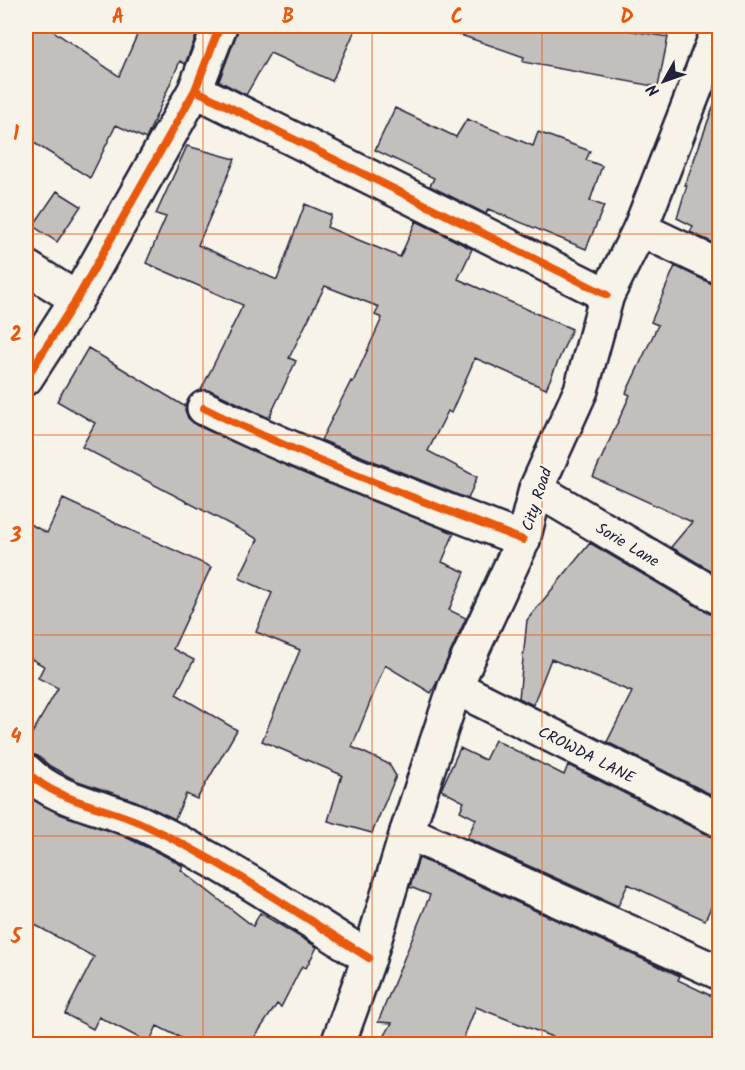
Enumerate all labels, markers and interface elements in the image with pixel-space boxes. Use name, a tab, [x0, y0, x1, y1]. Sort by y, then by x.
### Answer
text: A	[112, 2, 124, 34]
text: B	[282, 2, 294, 34]
text: C	[451, 2, 463, 34]
text: D	[620, 2, 634, 34]
north arrow	[634, 51, 694, 111]
text: N	[641, 78, 666, 102]
text: 1	[13, 119, 19, 151]
text: 2	[10, 320, 22, 352]
street label: City Road	[515, 463, 560, 535]
street label: Sorie Lane	[591, 516, 664, 574]
text: 3	[10, 521, 22, 553]
street label: CROWDA LANE	[533, 720, 640, 791]
text: 4	[11, 722, 22, 754]
text: 5	[10, 922, 23, 954]

